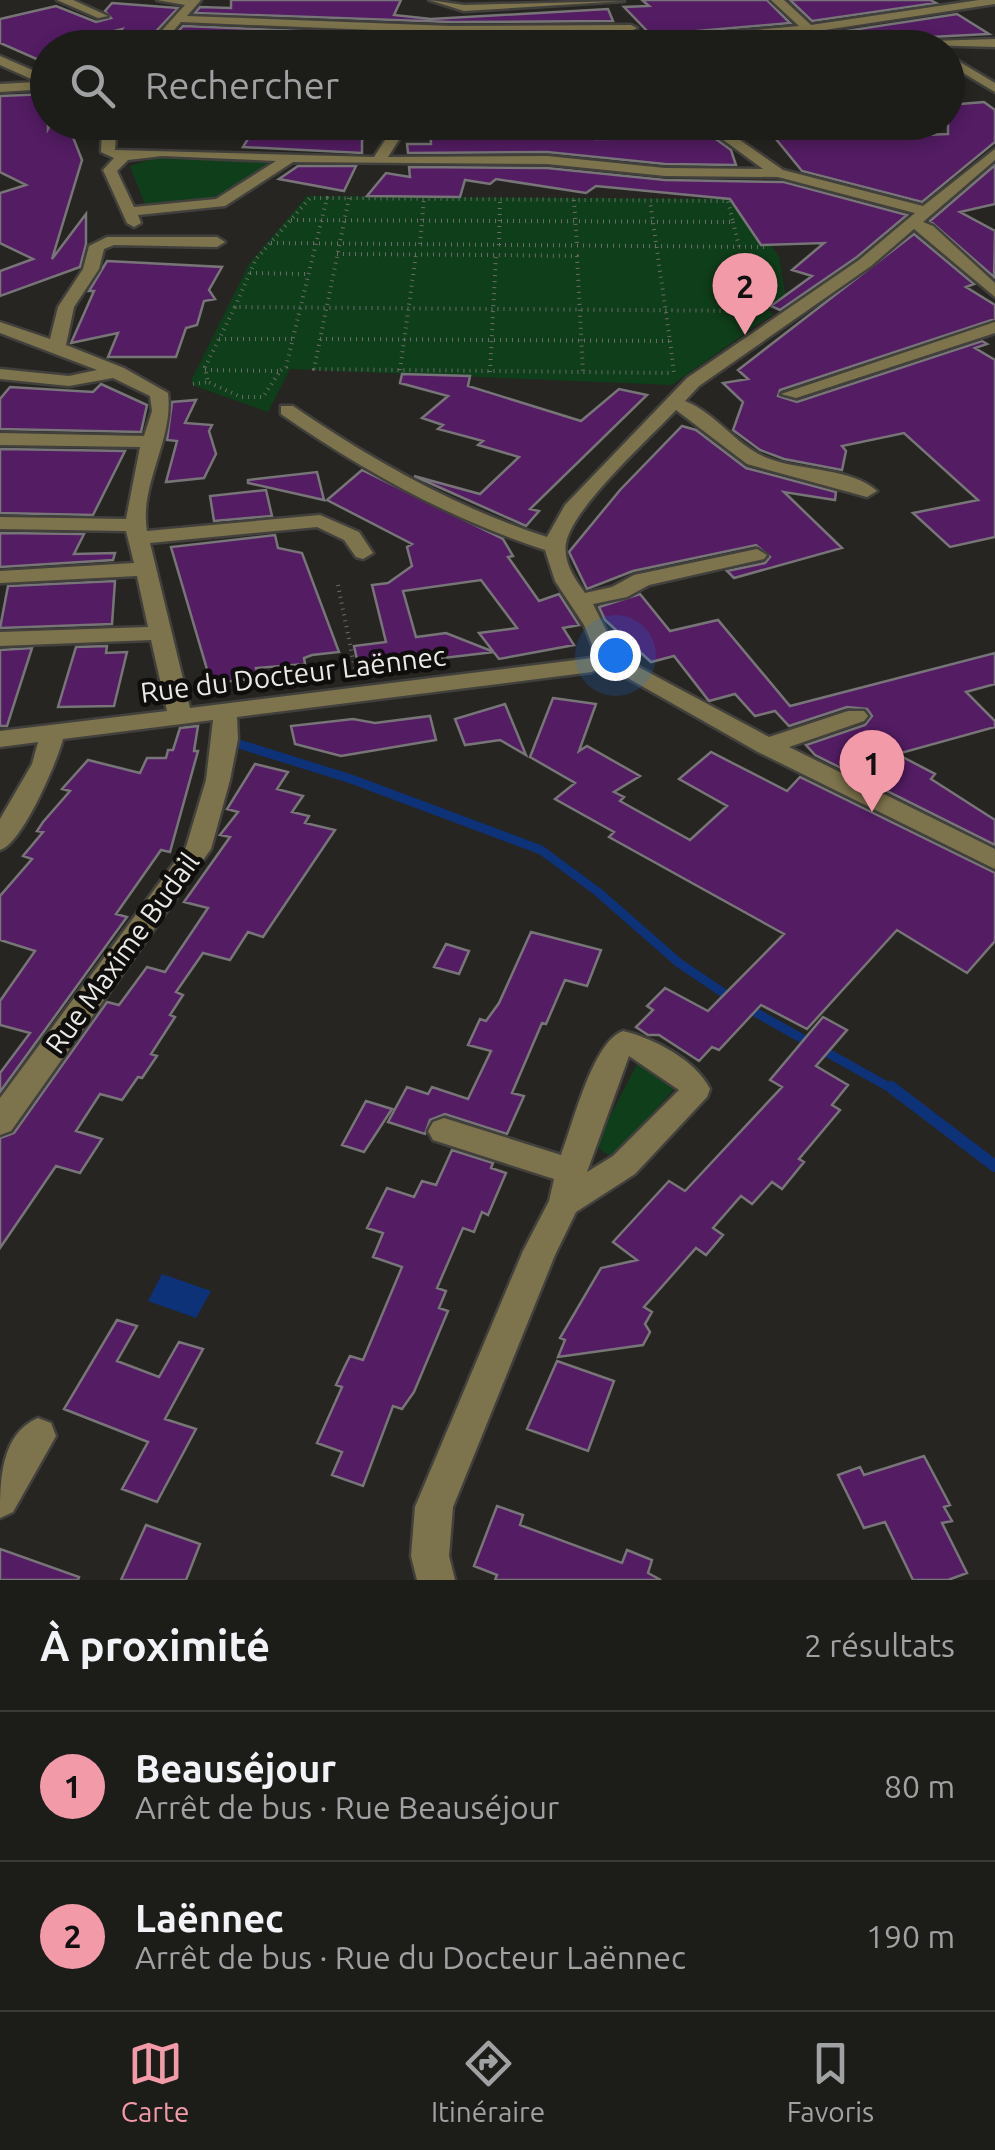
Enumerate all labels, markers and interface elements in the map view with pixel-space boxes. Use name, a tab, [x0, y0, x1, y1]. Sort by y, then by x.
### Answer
search box	[30, 30, 965, 140]
icon: search	[65, 58, 120, 113]
text: Rechercher	[145, 64, 339, 106]
pin: 2	[712, 252, 778, 335]
your location	[590, 630, 641, 681]
street label: Rue du Docteur Laënnec	[139, 639, 447, 708]
pin: 1	[840, 730, 904, 812]
street label: Rue Maxime Budail	[39, 847, 205, 1059]
text: À proximité	[40, 1622, 270, 1669]
text: 2 résultats	[804, 1627, 955, 1663]
text: Beauséjour	[135, 1747, 336, 1789]
text: 1	[63, 1768, 82, 1804]
text: 80 m	[884, 1768, 955, 1804]
text: Arrêt de bus · Rue Beauséjour	[135, 1789, 559, 1825]
text: Laënnec	[135, 1897, 284, 1939]
text: 2	[63, 1918, 82, 1954]
text: 190 m	[866, 1918, 955, 1954]
text: Arrêt de bus · Rue du Docteur Laënnec	[135, 1939, 686, 1975]
tab: Carte	[121, 2036, 189, 2127]
tab: Itinéraire	[431, 2036, 545, 2127]
tab: Favoris	[787, 2036, 874, 2127]

